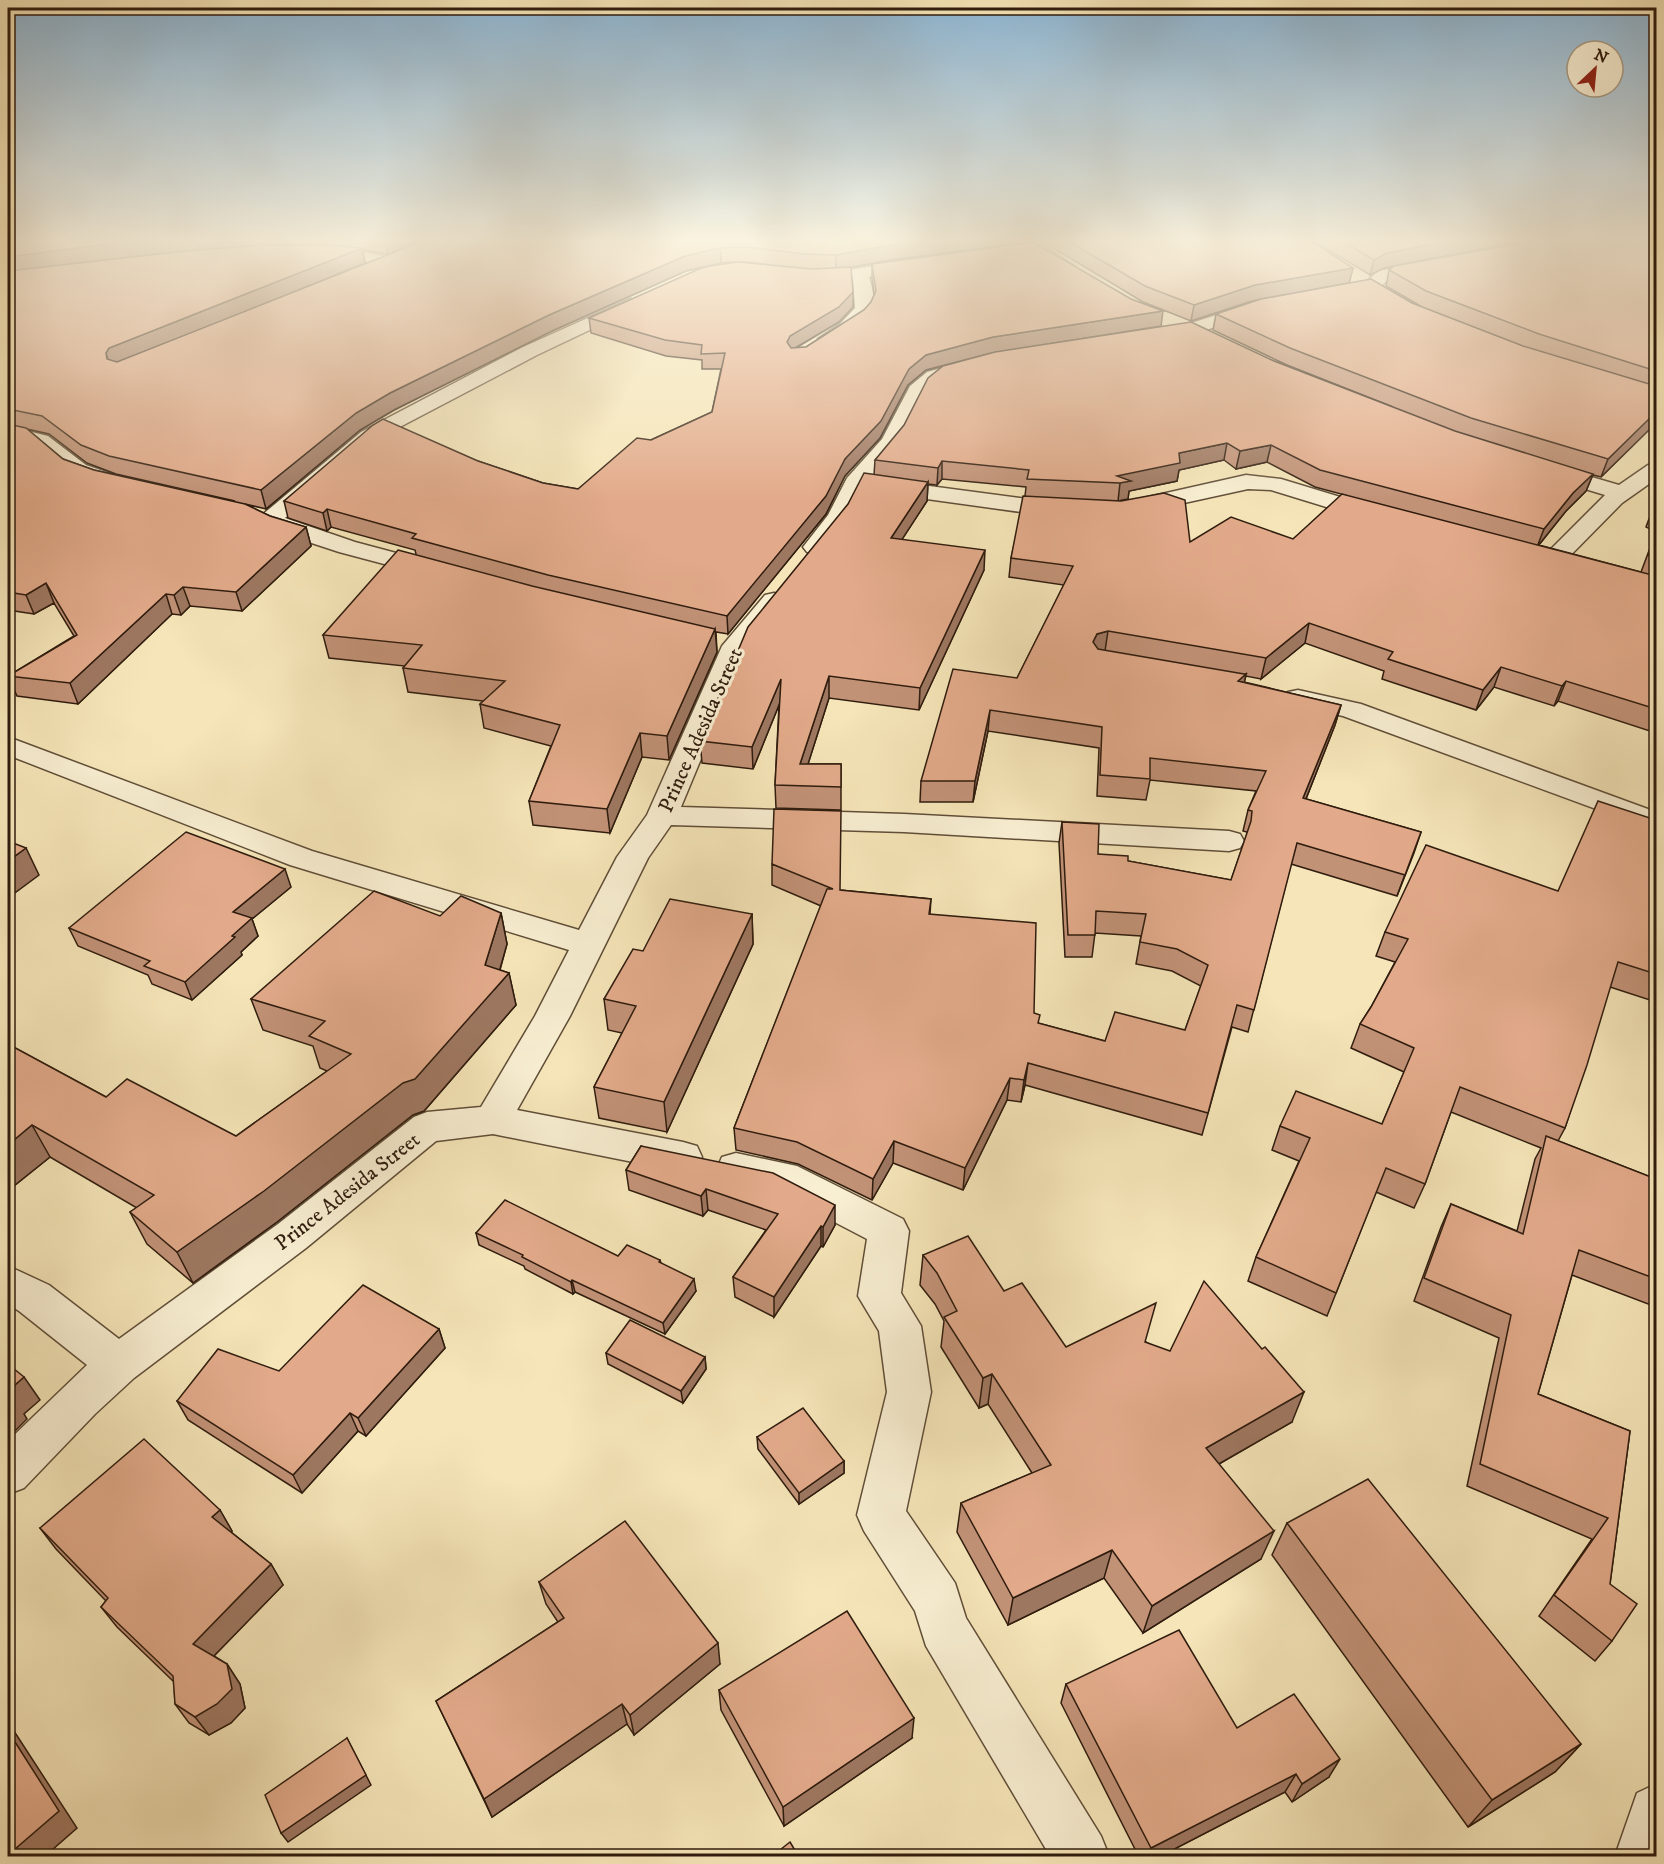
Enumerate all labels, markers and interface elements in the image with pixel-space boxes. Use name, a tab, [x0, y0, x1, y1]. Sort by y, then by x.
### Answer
north arrow	[1565, 39, 1625, 99]
text: N	[1591, 45, 1611, 68]
street label: Prince Adesida Street	[653, 644, 749, 817]
street label: Prince Adesida Street	[270, 1127, 426, 1257]

